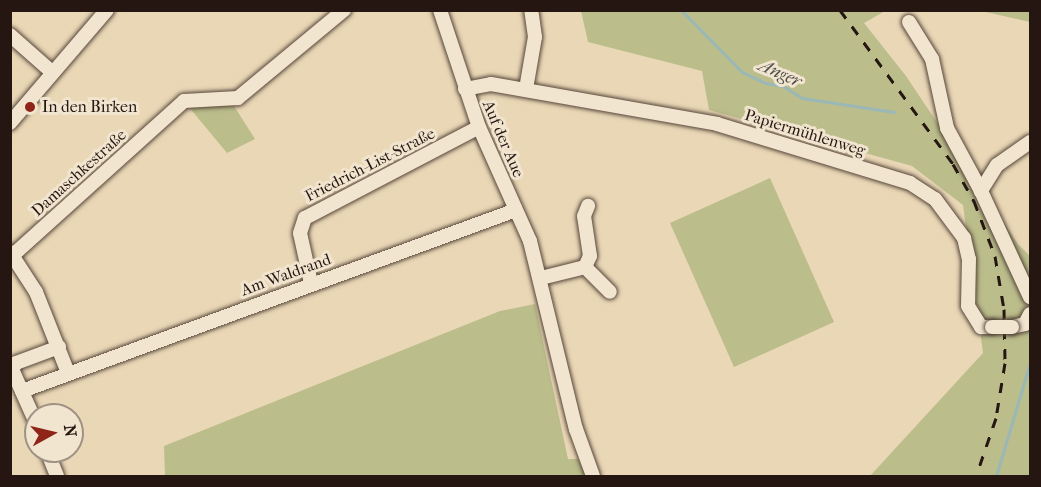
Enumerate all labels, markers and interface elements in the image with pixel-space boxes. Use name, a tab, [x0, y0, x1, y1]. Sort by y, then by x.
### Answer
water label: Anger	[755, 55, 805, 93]
place label: In den Birken	[42, 97, 137, 117]
street label: Auf der Aue	[478, 98, 528, 180]
marker: In den Birken	[23, 100, 37, 114]
street label: Papiermühlenweg	[742, 106, 868, 160]
street label: Friedrich-List-Straße	[302, 124, 438, 206]
street label: Damaschkestraße	[28, 126, 130, 220]
street label: Am Waldrand	[238, 250, 334, 300]
north arrow	[24, 403, 84, 463]
text: N	[60, 423, 81, 438]

